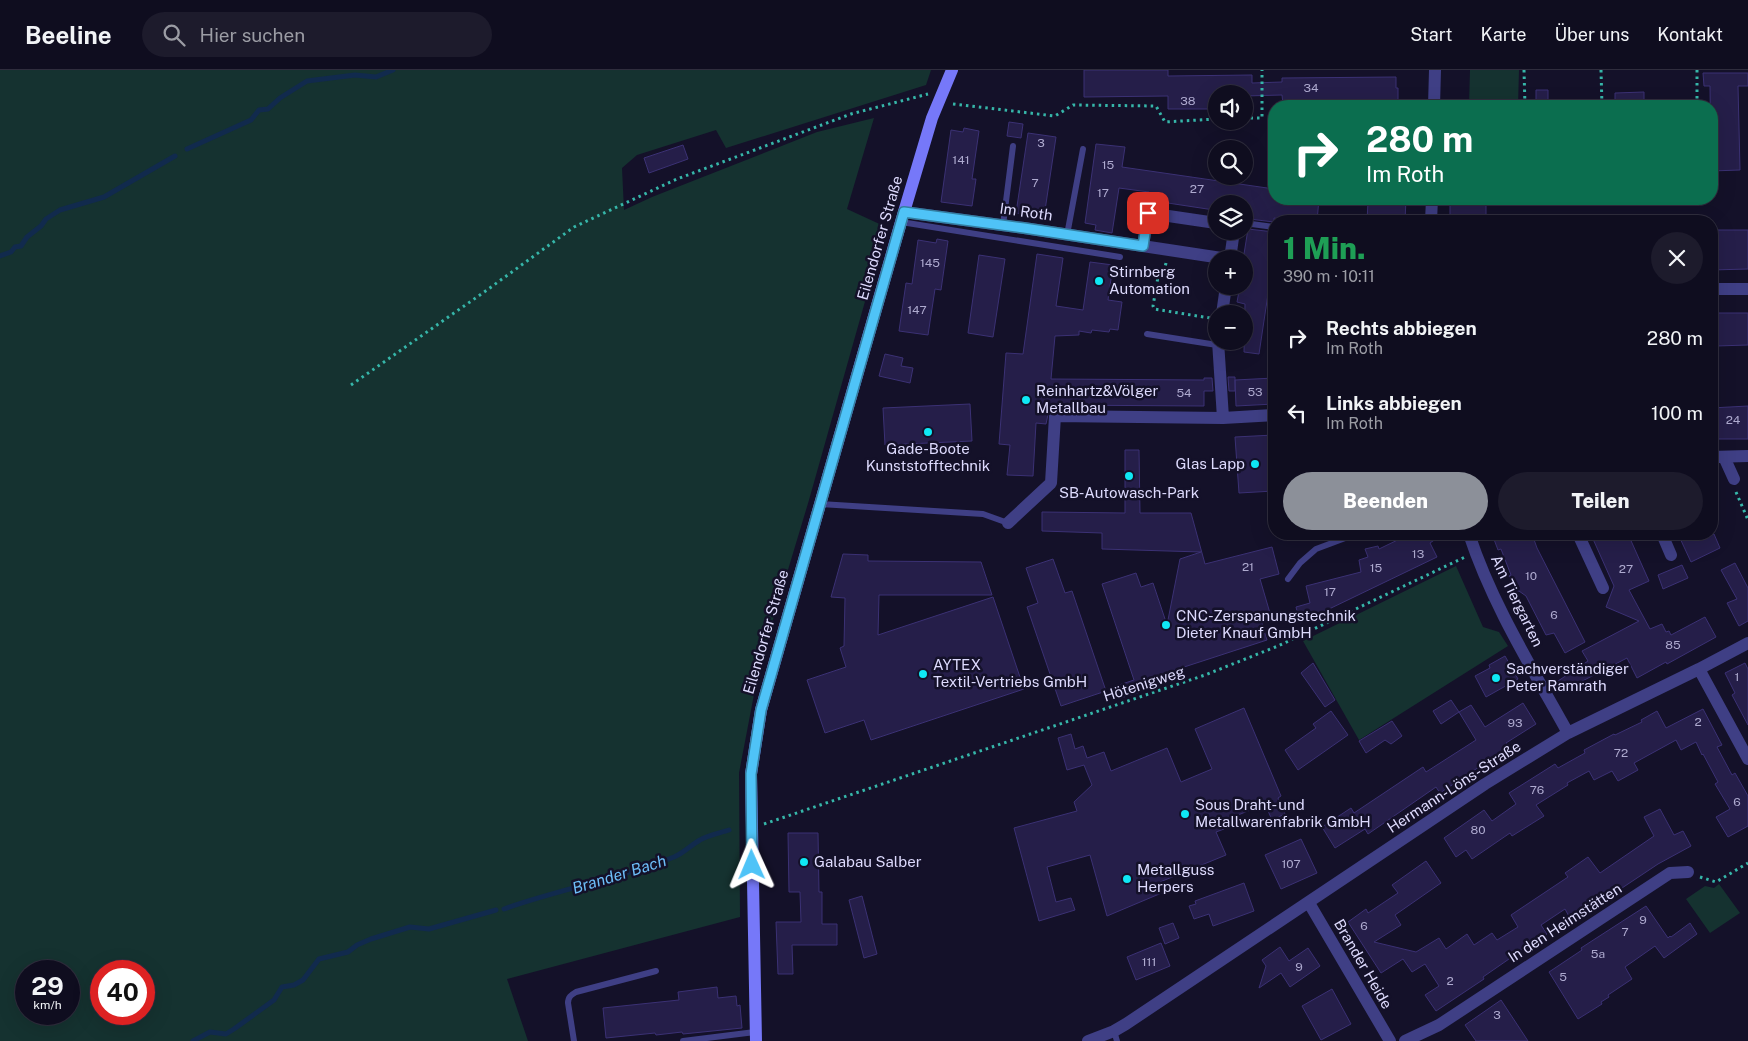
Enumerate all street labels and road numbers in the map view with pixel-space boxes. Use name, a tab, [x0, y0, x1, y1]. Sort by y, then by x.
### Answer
street label: Eilendorfer Straße	[854, 174, 905, 302]
street label: Im Roth	[998, 199, 1054, 224]
street label: Am Tiergarten	[1488, 552, 1547, 649]
street label: Eilendorfer Straße	[740, 568, 791, 696]
street label: Hötenigweg	[1101, 662, 1187, 705]
street label: Hermann-Löns-Straße	[1384, 737, 1524, 836]
street label: In den Heimstätten	[1505, 880, 1625, 966]
street label: Brander Heide	[1331, 916, 1396, 1012]

